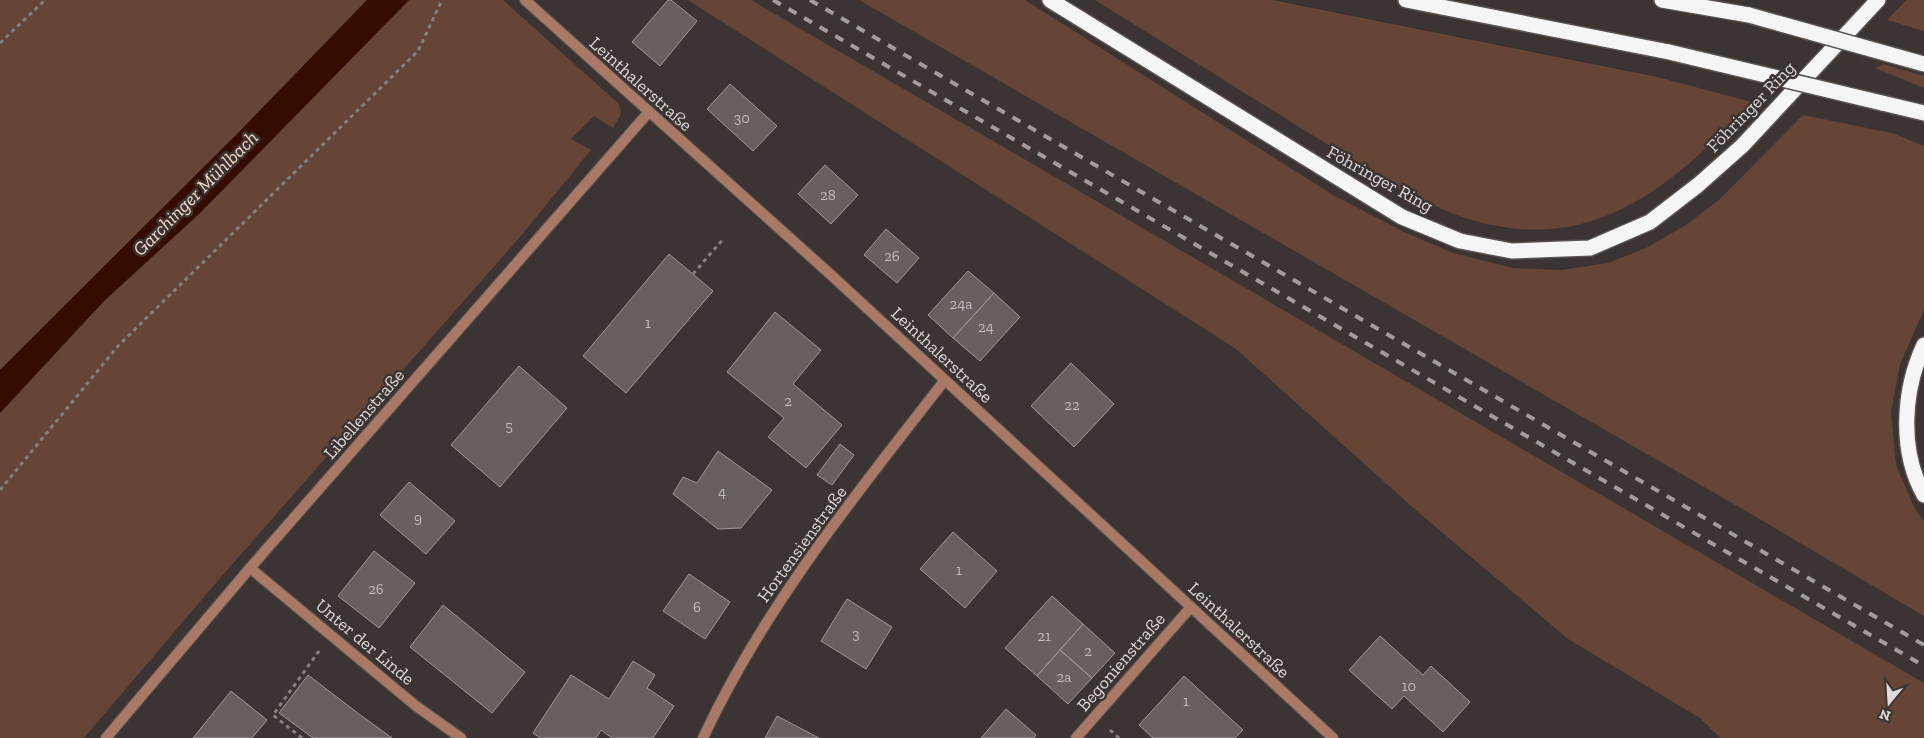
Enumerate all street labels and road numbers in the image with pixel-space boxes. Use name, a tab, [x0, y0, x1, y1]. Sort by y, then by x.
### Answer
street label: Leinthalerstraße	[585, 32, 697, 136]
street label: Föhringer Ring	[1702, 57, 1800, 157]
street label: Föhringer Ring	[1323, 141, 1437, 217]
street label: Leinthalerstraße	[887, 302, 997, 408]
street label: Libellenstraße	[319, 364, 409, 464]
street label: Hortensienstraße	[753, 482, 851, 606]
street label: Leinthalerstraße	[1184, 577, 1294, 683]
street label: Unter der Linde	[311, 594, 419, 690]
street label: Begonienstraße	[1072, 608, 1170, 716]

